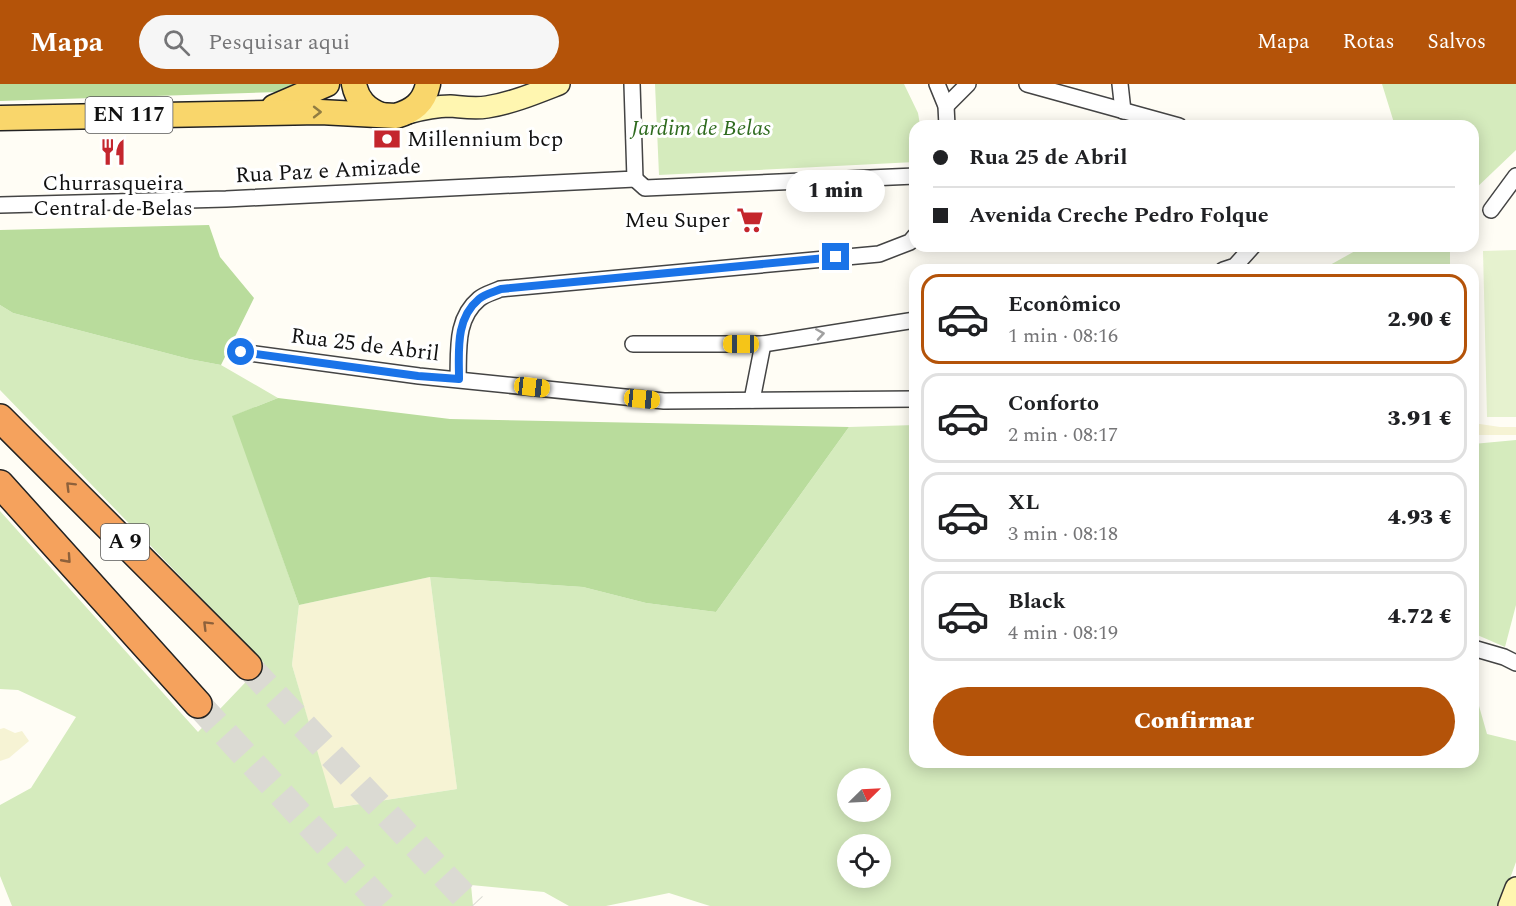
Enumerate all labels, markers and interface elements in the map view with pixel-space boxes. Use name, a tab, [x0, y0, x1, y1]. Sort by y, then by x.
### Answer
search box	[139, 15, 559, 69]
text: Mapa	[30, 21, 103, 64]
icon: search	[160, 26, 193, 59]
text: Pesquisar aqui	[208, 26, 350, 59]
text: Mapa	[1257, 26, 1310, 58]
text: Rotas	[1343, 26, 1395, 58]
text: Salvos	[1428, 26, 1486, 58]
road number: EN 117	[86, 97, 172, 133]
one-way arrow	[312, 106, 321, 118]
park label: Jardim de Belas	[629, 112, 771, 145]
place label: Millennium bcp	[407, 123, 563, 156]
bank icon: Millennium bcp	[372, 124, 402, 154]
restaurant icon: Churrasqueira Central de Belas	[98, 137, 128, 167]
text: Rua 25 de Abril	[969, 141, 1127, 174]
street label: Rua Paz e Amizade	[234, 150, 422, 192]
place label: Churrasqueira Central de Belas	[33, 167, 193, 225]
callout: 1 min	[786, 170, 886, 212]
text: 1 min	[808, 176, 863, 206]
text: Avenida Creche Pedro Folque	[969, 199, 1269, 232]
place label: Meu Super	[624, 204, 730, 237]
supermarket icon: Meu Super	[735, 205, 765, 235]
route end	[822, 243, 849, 270]
text: Econômico	[1008, 288, 1121, 321]
icon: car	[936, 292, 990, 346]
text: 2.90 €	[1388, 303, 1452, 336]
street label: Rua 25 de Abril	[289, 320, 441, 370]
text: 1 min · 08:16	[1008, 321, 1118, 351]
one-way arrow	[816, 329, 825, 341]
car	[723, 335, 759, 353]
route start	[227, 338, 254, 365]
car	[513, 376, 551, 398]
text: Conforto	[1008, 387, 1099, 420]
car	[623, 388, 661, 410]
icon: car	[936, 391, 990, 445]
text: 3.91 €	[1388, 402, 1452, 435]
text: 2 min · 08:17	[1008, 420, 1118, 450]
one-way arrow	[66, 483, 77, 494]
text: XL	[1008, 486, 1039, 519]
icon: car	[936, 490, 990, 544]
text: 4.93 €	[1388, 501, 1452, 534]
text: 3 min · 08:18	[1008, 519, 1118, 549]
road number: A 9	[101, 524, 149, 560]
one-way arrow	[60, 552, 71, 563]
text: Black	[1008, 585, 1066, 618]
icon: car	[936, 589, 990, 643]
text: 4.72 €	[1388, 600, 1452, 633]
text: 4 min · 08:19	[1008, 618, 1118, 648]
one-way arrow	[204, 621, 215, 632]
button: Confirmar	[933, 687, 1455, 756]
north arrow	[837, 768, 891, 822]
map controls	[837, 768, 891, 888]
button: locate	[837, 834, 891, 888]

